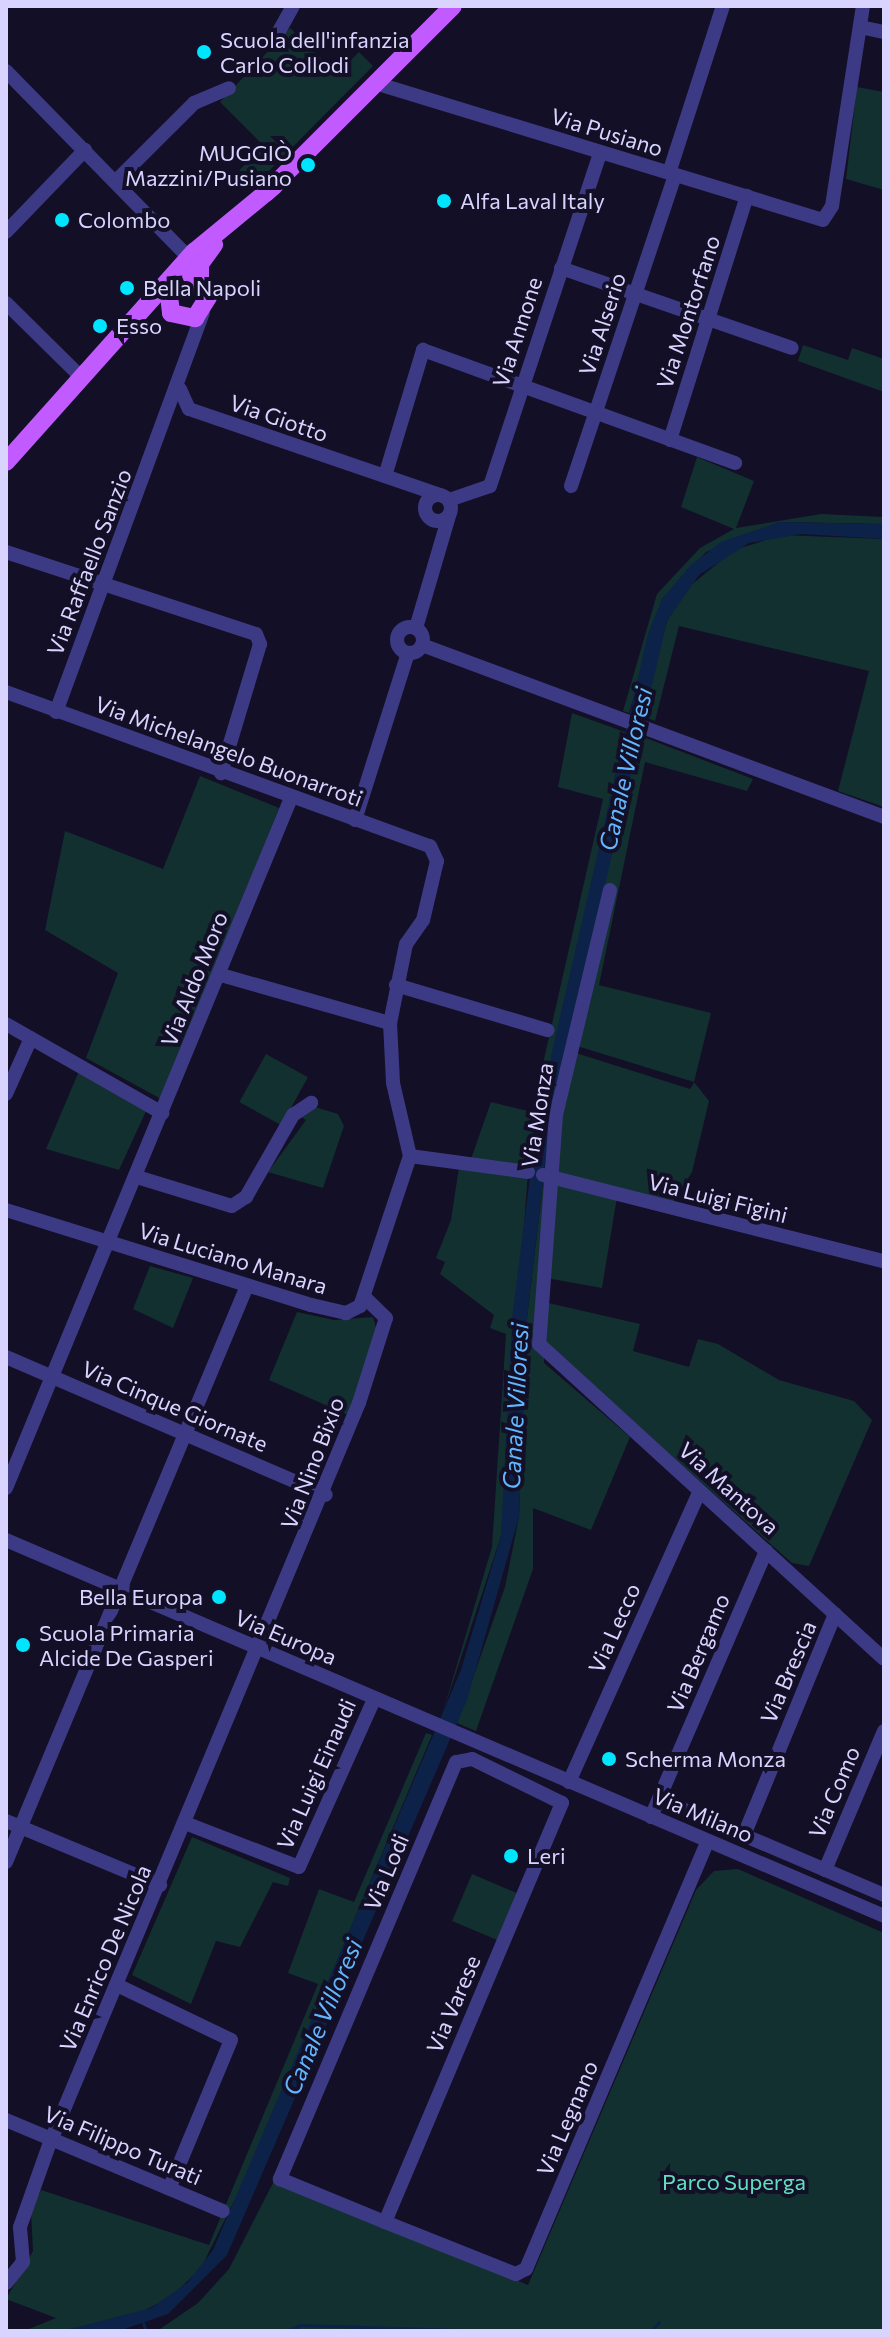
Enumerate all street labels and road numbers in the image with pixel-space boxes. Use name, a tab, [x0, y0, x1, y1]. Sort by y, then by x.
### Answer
street label: Via Pusiano	[548, 102, 666, 162]
street label: Via Montorfano	[651, 232, 725, 392]
street label: Via Alserio	[573, 269, 631, 379]
street label: Via Annone	[487, 274, 547, 390]
street label: Via Giotto	[226, 389, 332, 447]
street label: Via Raffaello Sanzio	[41, 465, 137, 659]
street label: Via Michelangelo Buonarroti	[92, 690, 366, 812]
street label: Via Aldo Moro	[155, 908, 233, 1050]
street label: Via Monza	[516, 1061, 558, 1169]
street label: Via Luigi Figini	[645, 1168, 791, 1228]
street label: Via Luciano Manara	[135, 1217, 331, 1299]
street label: Via Cinque Giornate	[78, 1355, 272, 1457]
street label: Via Nino Bixio	[275, 1393, 349, 1533]
street label: Via Mantova	[673, 1436, 785, 1540]
street label: Via Lecco	[583, 1579, 645, 1677]
street label: Via Bergamo	[661, 1590, 735, 1716]
street label: Via Europa	[231, 1604, 341, 1670]
street label: Via Brescia	[755, 1617, 821, 1727]
street label: Via Luigi Einaudi	[271, 1695, 361, 1853]
street label: Via Como	[803, 1742, 865, 1842]
street label: Via Milano	[649, 1782, 757, 1848]
street label: Via Lodi	[358, 1830, 414, 1914]
street label: Via Enrico De Nicola	[54, 1861, 156, 2055]
street label: Via Varese	[421, 1951, 485, 2057]
street label: Via Legnano	[531, 2056, 603, 2180]
street label: Via Filippo Turati	[40, 2100, 206, 2190]

